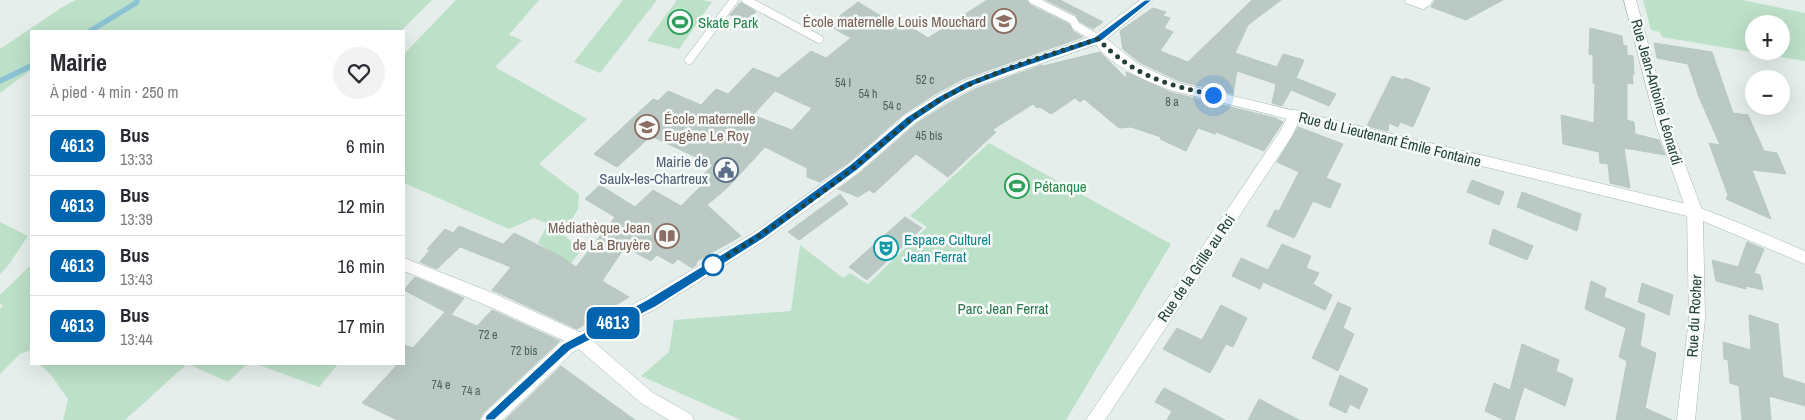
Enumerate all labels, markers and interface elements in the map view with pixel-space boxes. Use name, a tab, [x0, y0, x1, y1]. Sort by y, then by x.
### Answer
school or university icon: École maternelle Louis Mouchard	[991, 8, 1017, 34]
sports icon: Skate Park	[667, 9, 693, 35]
place label: École maternelle Louis Mouchard	[803, 11, 986, 32]
place label: Skate Park	[698, 12, 759, 33]
map controls	[1745, 15, 1790, 115]
button: +	[1745, 15, 1790, 60]
street label: Rue Jean-Antoine Léonardi	[1626, 16, 1688, 168]
text: Mairie	[50, 46, 107, 78]
button: heart	[333, 47, 385, 99]
button: −	[1745, 70, 1790, 115]
house number: 52 c	[916, 72, 934, 88]
house number: 54 l	[835, 75, 851, 91]
text: À pied · 4 min · 250 m	[50, 81, 178, 103]
your location	[1201, 83, 1226, 108]
house number: 54 h	[858, 86, 878, 102]
house number: 8 a	[1165, 94, 1179, 110]
house number: 54 c	[883, 98, 901, 114]
street label: Rue du Lieutenant Émile Fontaine	[1297, 106, 1484, 172]
place label: École maternelle Eugène Le Roy	[664, 108, 756, 146]
school or university icon: École maternelle Eugène Le Roy	[634, 114, 660, 140]
text: Bus	[120, 122, 149, 148]
house number: 45 bis	[916, 128, 942, 144]
text: 4613	[61, 133, 94, 158]
text: 6 min	[346, 133, 385, 159]
text: 13:33	[120, 148, 153, 170]
place label: Mairie de Saulx-les-Chartreux	[599, 151, 709, 189]
public building icon: Mairie de Saulx-les-Chartreux	[713, 157, 739, 183]
sports icon: Pétanque	[1004, 173, 1030, 199]
place label: Pétanque	[1034, 176, 1087, 197]
text: Bus	[120, 182, 149, 208]
text: 4613	[61, 193, 94, 218]
text: 12 min	[337, 193, 385, 219]
text: 13:39	[120, 208, 153, 230]
street label: Rue de la Grille au Roi	[1152, 210, 1240, 326]
place label: Médiathèque Jean de La Bruyère	[548, 217, 650, 255]
library icon: Médiathèque Jean de La Bruyère	[654, 223, 680, 249]
place label: Espace Culturel Jean Ferrat	[904, 229, 991, 267]
theatre icon: Espace Culturel Jean Ferrat	[873, 235, 899, 261]
text: Bus	[120, 242, 149, 268]
text: 4613	[61, 253, 94, 278]
text: 16 min	[337, 253, 385, 279]
unlabelled marker	[702, 254, 724, 276]
text: 13:43	[120, 268, 153, 290]
street label: Rue du Rocher	[1681, 274, 1707, 358]
park label: Parc Jean Ferrat	[957, 298, 1049, 319]
text: Bus	[120, 302, 149, 328]
line badge: 4613	[578, 307, 648, 339]
text: 4613	[597, 310, 629, 335]
text: 4613	[61, 313, 94, 338]
text: 17 min	[337, 313, 385, 339]
house number: 72 e	[478, 327, 498, 343]
text: 13:44	[120, 328, 153, 350]
house number: 72 bis	[511, 343, 537, 359]
house number: 74 e	[431, 377, 451, 393]
house number: 74 a	[461, 383, 481, 399]

